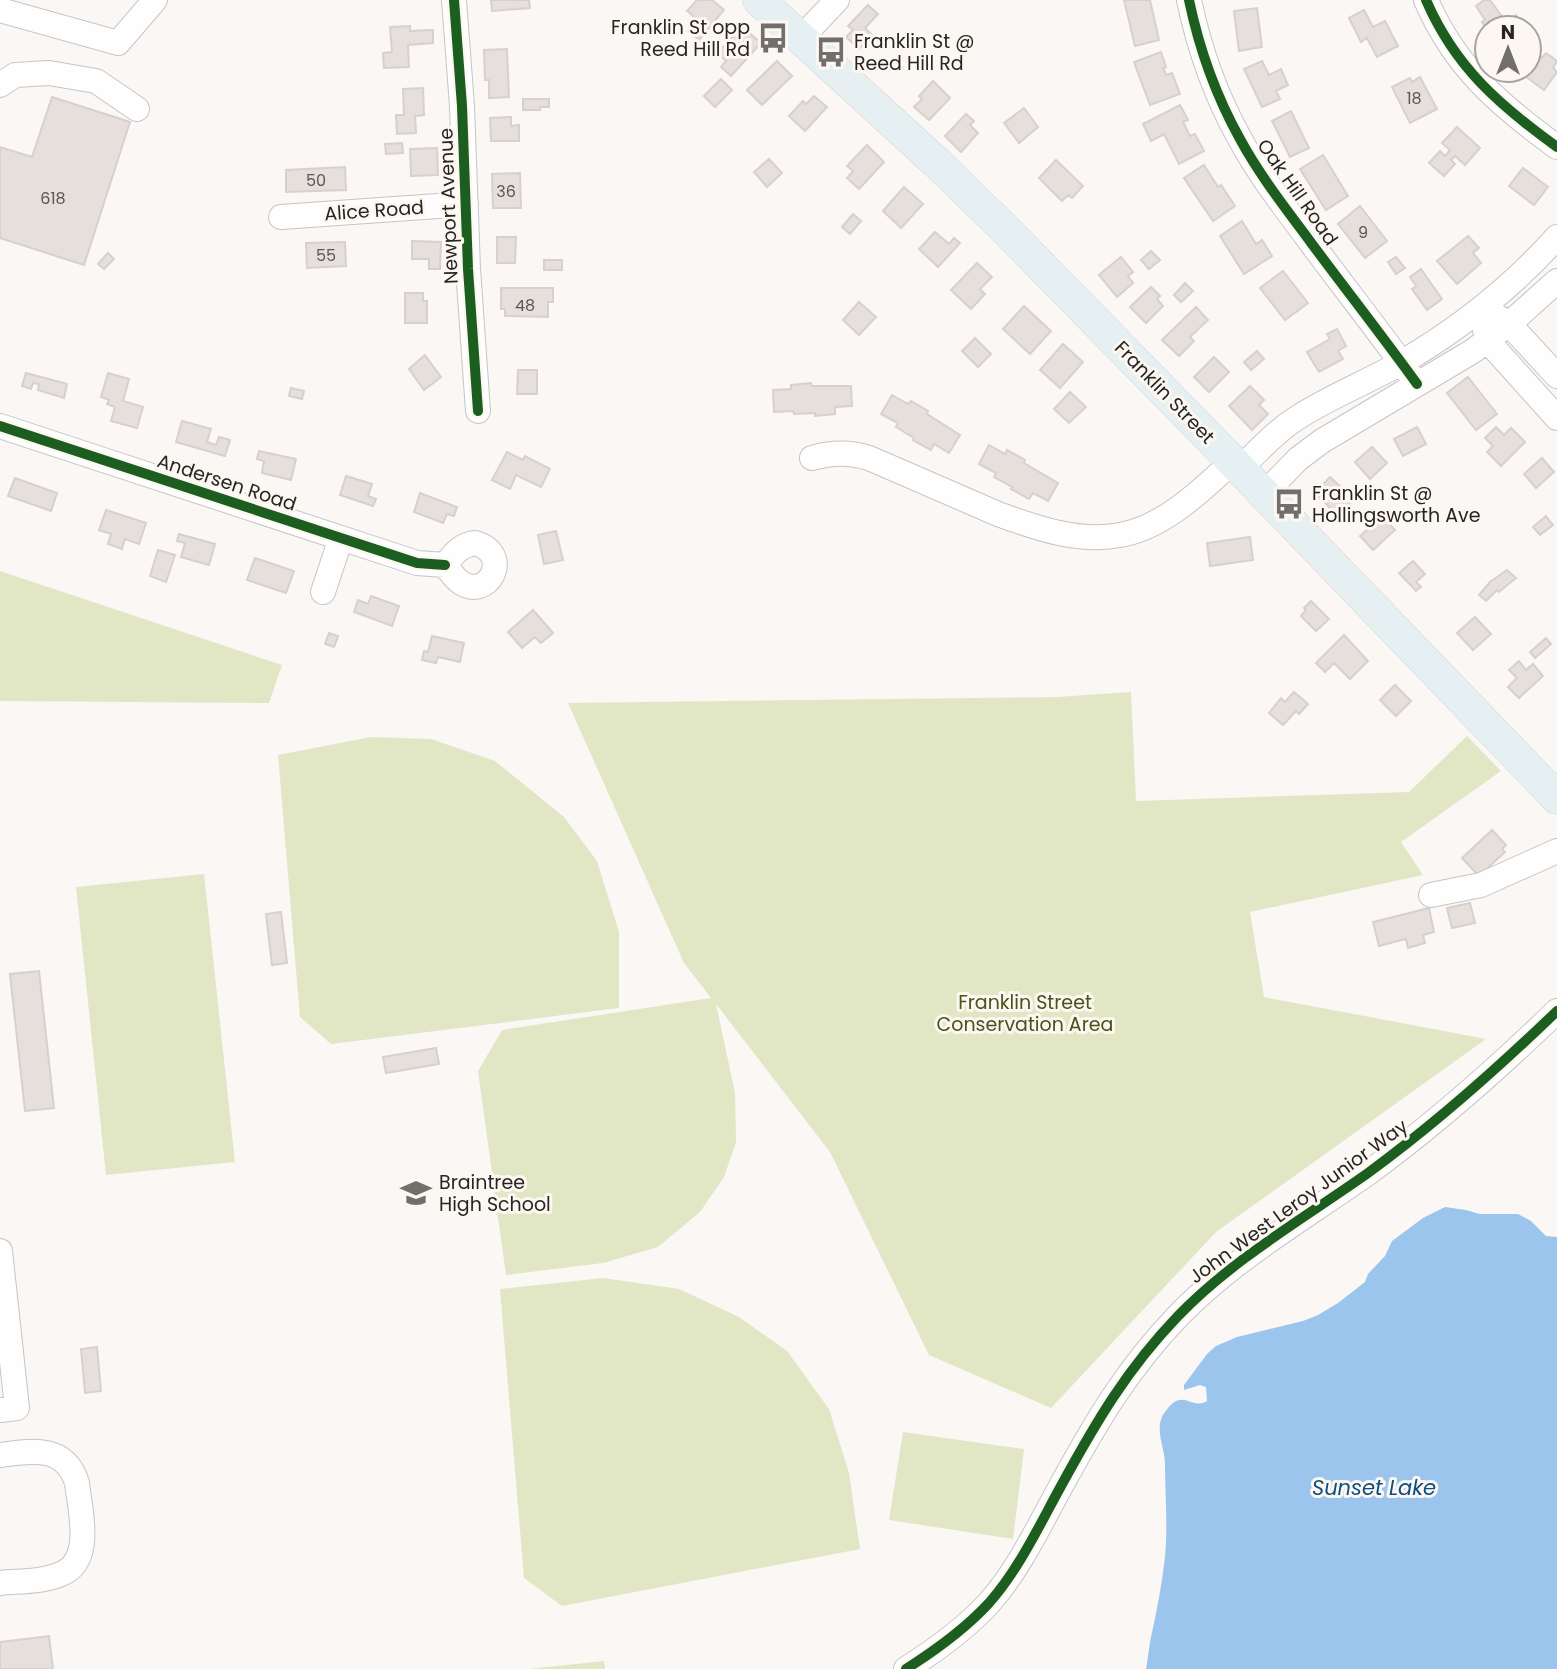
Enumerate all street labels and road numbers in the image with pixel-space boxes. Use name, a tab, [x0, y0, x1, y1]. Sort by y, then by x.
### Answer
street label: Newport Avenue	[432, 127, 465, 284]
street label: Oak Hill Road	[1251, 134, 1344, 251]
street label: Alice Road	[323, 194, 425, 227]
street label: Franklin Street	[1109, 335, 1221, 450]
street label: Andersen Road	[154, 447, 300, 518]
street label: John West Leroy Junior Way	[1183, 1113, 1413, 1290]

